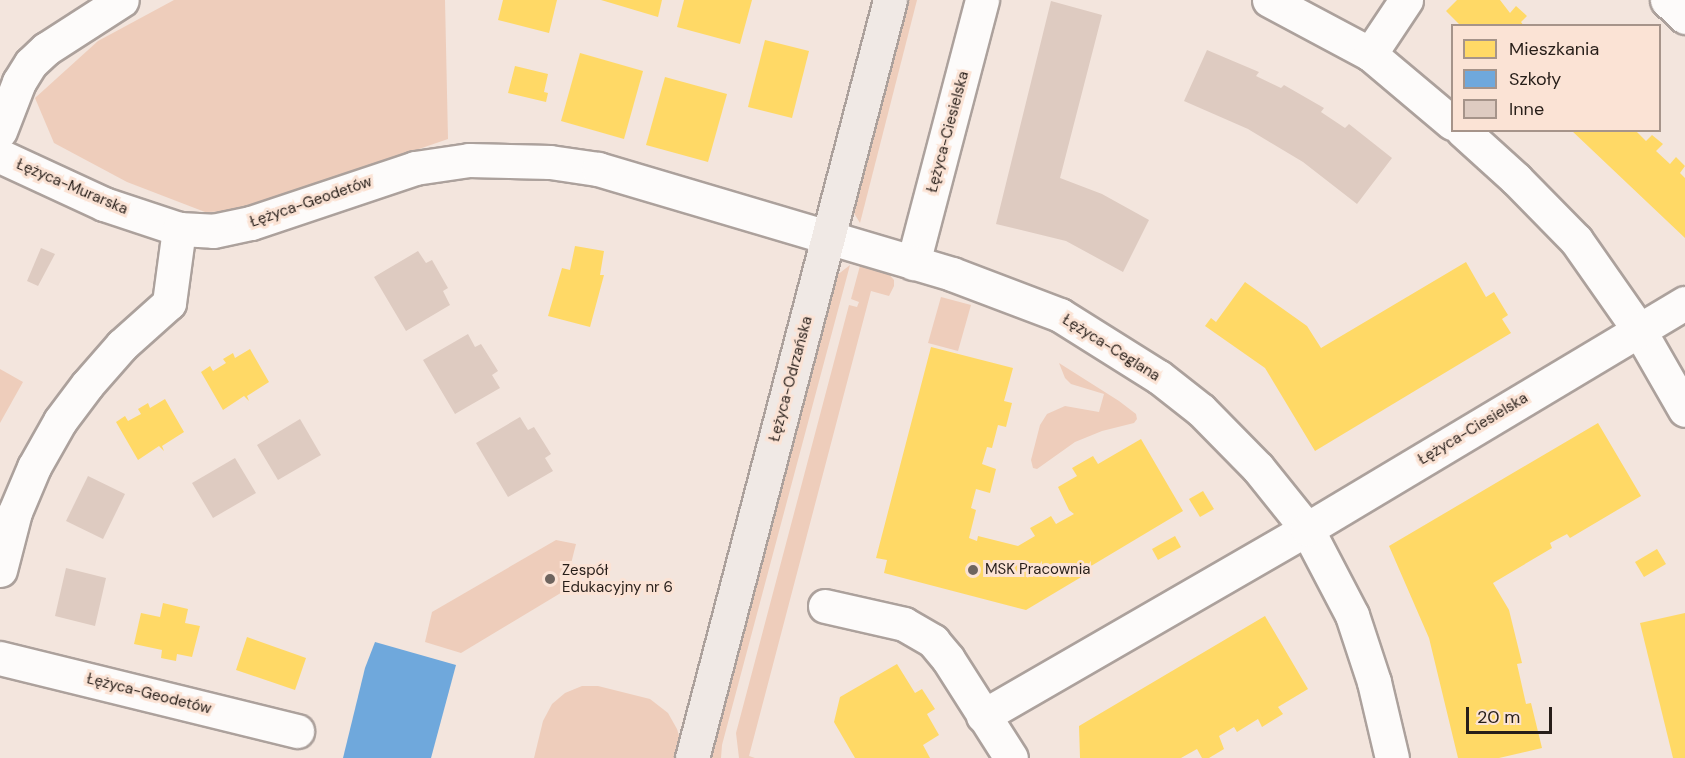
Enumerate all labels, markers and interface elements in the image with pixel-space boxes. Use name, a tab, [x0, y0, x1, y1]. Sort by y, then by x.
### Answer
legend	[1451, 24, 1661, 132]
text: Mieszkania	[1509, 37, 1599, 61]
text: Szkoły	[1509, 67, 1561, 91]
street label: Łężyca-Ciesielska	[923, 69, 973, 195]
text: Inne	[1509, 97, 1544, 121]
street label: Łężyca-Murarska	[13, 155, 131, 219]
street label: Łężyca-Geodetów	[248, 173, 374, 231]
street label: Łężyca-Ceglana	[1059, 311, 1163, 385]
street label: Łężyca-Odrzańska	[766, 314, 816, 444]
street label: Łężyca-Ciesielska	[1415, 389, 1531, 469]
place label: Zespół Edukacyjny nr 6	[562, 561, 673, 596]
place label: MSK Pracownia	[985, 561, 1090, 579]
marker: MSK Pracownia	[966, 563, 980, 577]
marker: Zespół Edukacyjny nr 6	[543, 572, 557, 586]
street label: Łężyca-Geodetów	[85, 670, 213, 718]
scale bar	[1469, 695, 1554, 733]
text: 20 m	[1477, 705, 1520, 729]

